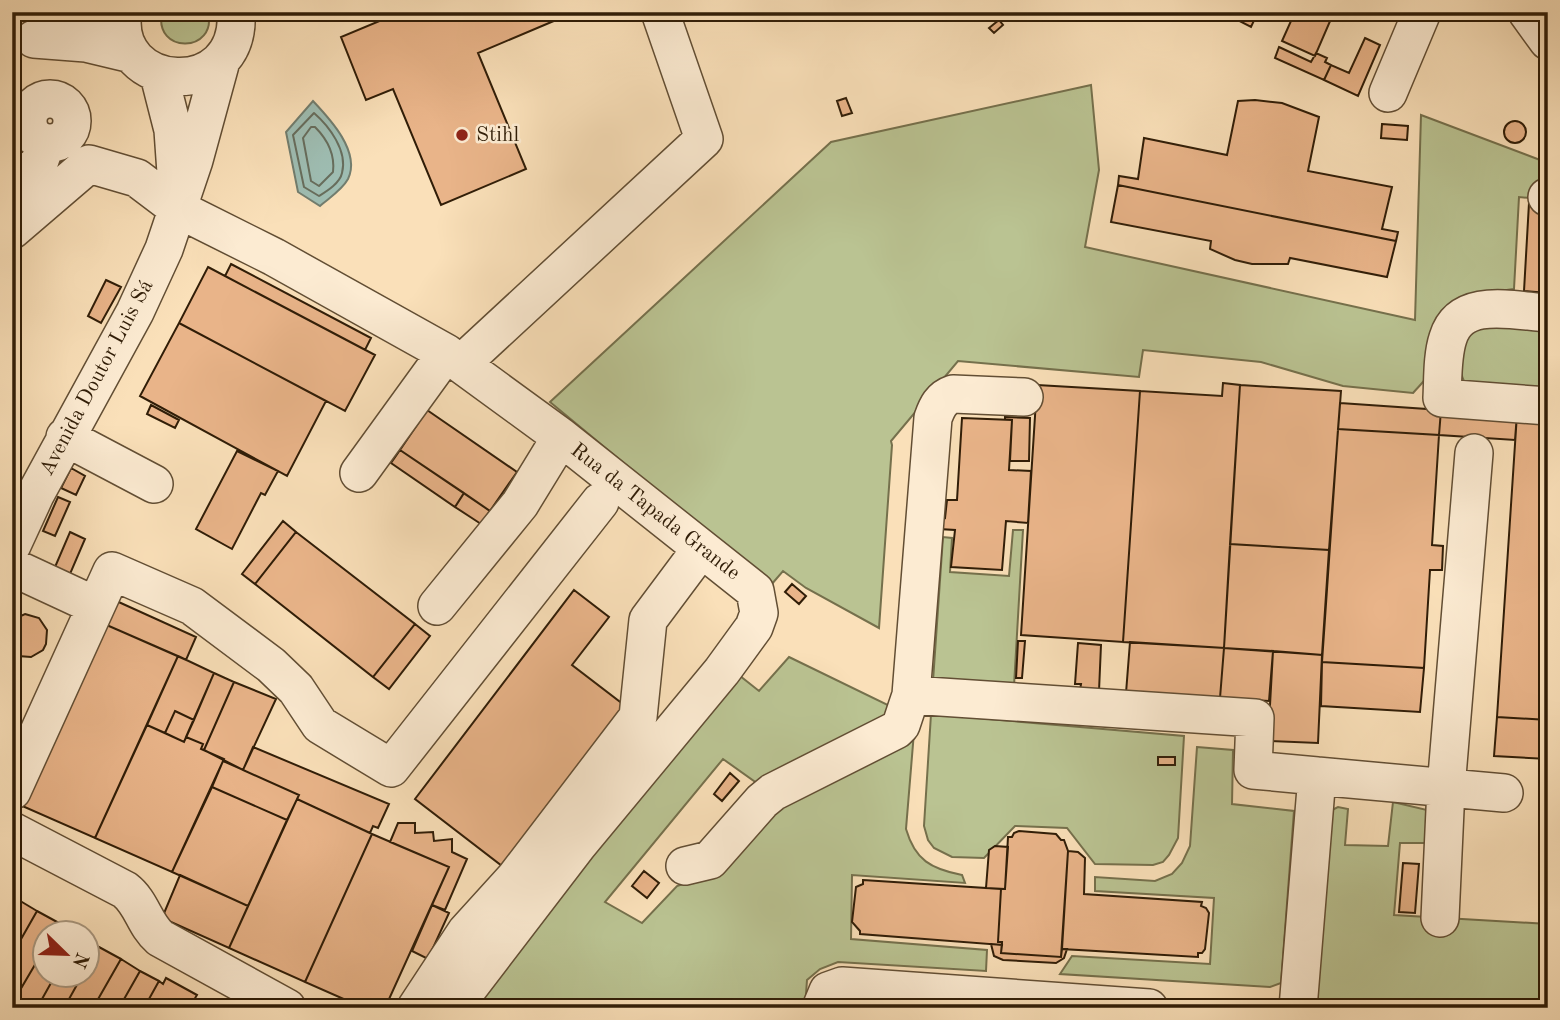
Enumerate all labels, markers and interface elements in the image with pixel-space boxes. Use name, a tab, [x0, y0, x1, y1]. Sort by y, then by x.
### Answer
place label: Stihl	[476, 125, 519, 146]
marker: Stihl	[454, 127, 470, 143]
street label: Avenida Doutor Luis Sá	[36, 277, 158, 479]
street label: Rua da Tapada Grande	[566, 440, 744, 584]
north arrow	[32, 918, 102, 988]
text: N	[68, 949, 91, 970]

